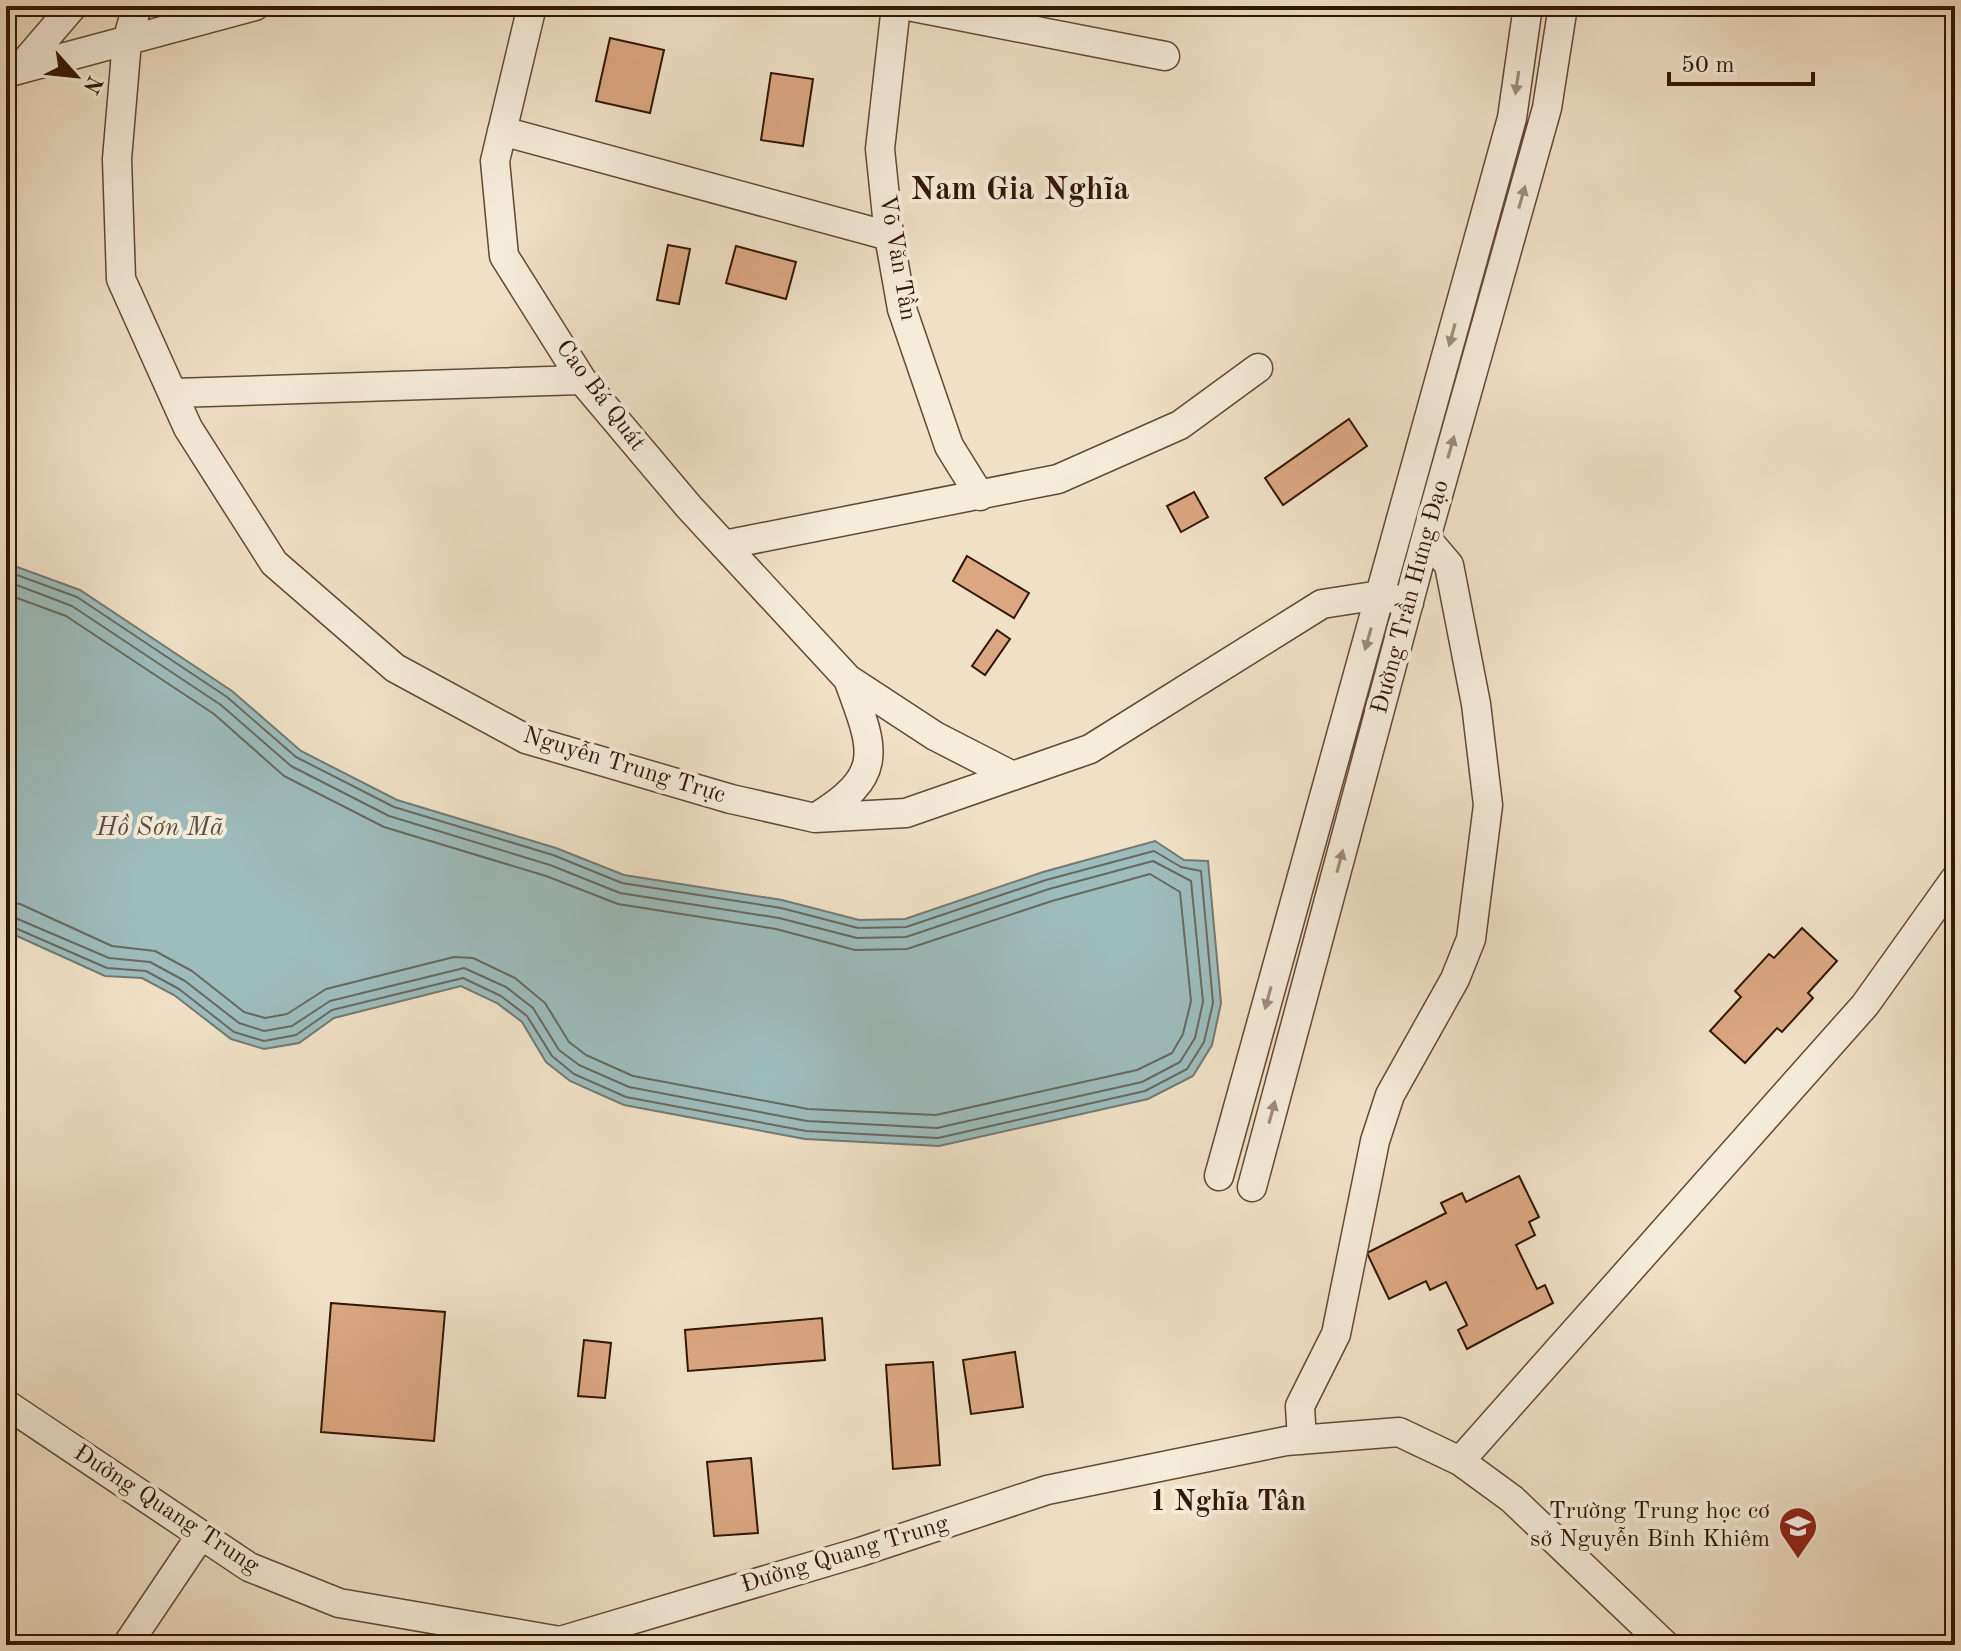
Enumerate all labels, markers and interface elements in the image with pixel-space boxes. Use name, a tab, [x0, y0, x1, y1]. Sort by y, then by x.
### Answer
north arrow	[36, 36, 116, 116]
scale bar	[1669, 36, 1813, 86]
text: 50 m	[1681, 54, 1735, 78]
one-way arrow	[1510, 71, 1523, 96]
text: N	[78, 72, 106, 97]
district label: Nam Gia Nghĩa	[911, 175, 1129, 207]
one-way arrow	[1516, 185, 1529, 209]
street label: Võ Văn Tần	[874, 193, 922, 323]
one-way arrow	[1445, 323, 1458, 347]
street label: Cao Bá Quát	[551, 336, 649, 456]
one-way arrow	[1446, 435, 1458, 460]
street label: Đường Trần Hưng Đạo	[1366, 477, 1454, 716]
one-way arrow	[1361, 628, 1374, 652]
street label: Nguyễn Trung Trực	[520, 722, 729, 808]
water label: Hồ Sơn Mã	[95, 813, 224, 841]
one-way arrow	[1334, 848, 1346, 873]
one-way arrow	[1262, 985, 1274, 1010]
one-way arrow	[1267, 1099, 1279, 1124]
street label: Đường Quang Trung	[69, 1441, 263, 1579]
district label: 1 Nghĩa Tân	[1150, 1489, 1306, 1517]
place label: Trường Trung học cơ sở Nguyễn Bỉnh Khiêm	[1530, 1500, 1770, 1552]
school or university icon: Trường Trung học cơ sở Nguyễn Bỉnh Khiêm	[1777, 1505, 1819, 1560]
street label: Đường Quang Trung	[738, 1512, 952, 1598]

